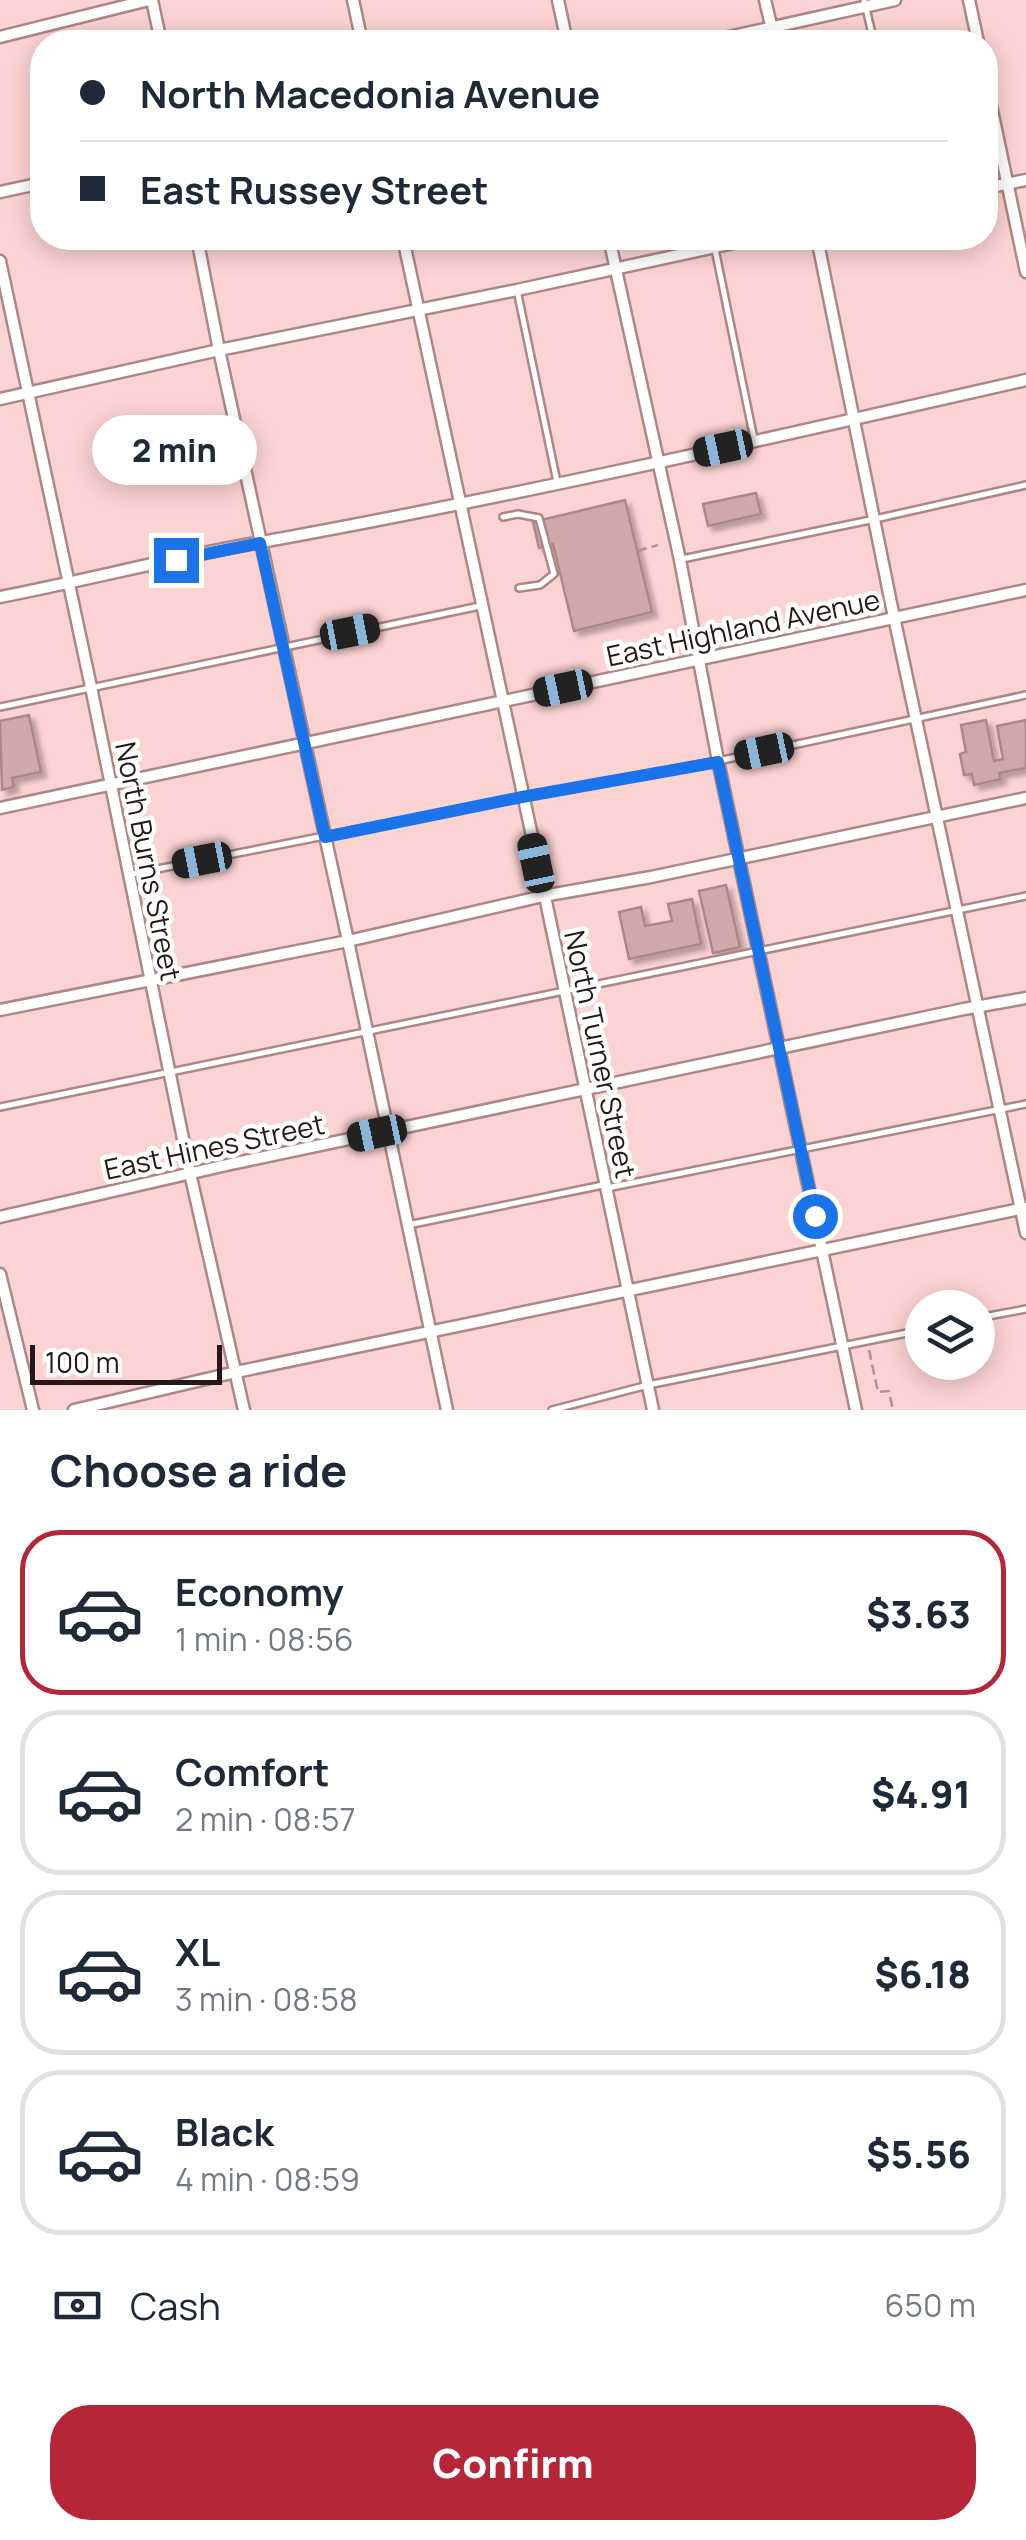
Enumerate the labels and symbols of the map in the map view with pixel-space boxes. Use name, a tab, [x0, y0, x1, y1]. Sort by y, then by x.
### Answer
callout: 2 min	[94, 415, 258, 485]
car	[691, 427, 755, 469]
route end	[154, 538, 199, 583]
street label: East Highland Avenue	[603, 579, 883, 675]
car	[318, 612, 382, 652]
car	[531, 667, 595, 709]
car	[732, 730, 796, 772]
street label: North Burns Street	[107, 738, 191, 984]
car	[515, 831, 557, 895]
car	[170, 840, 234, 880]
street label: North Turner Street	[556, 927, 646, 1181]
street label: East Hines Street	[100, 1104, 328, 1188]
car	[345, 1112, 409, 1154]
route start	[793, 1194, 838, 1239]
scale bar	[30, 1340, 222, 1384]

